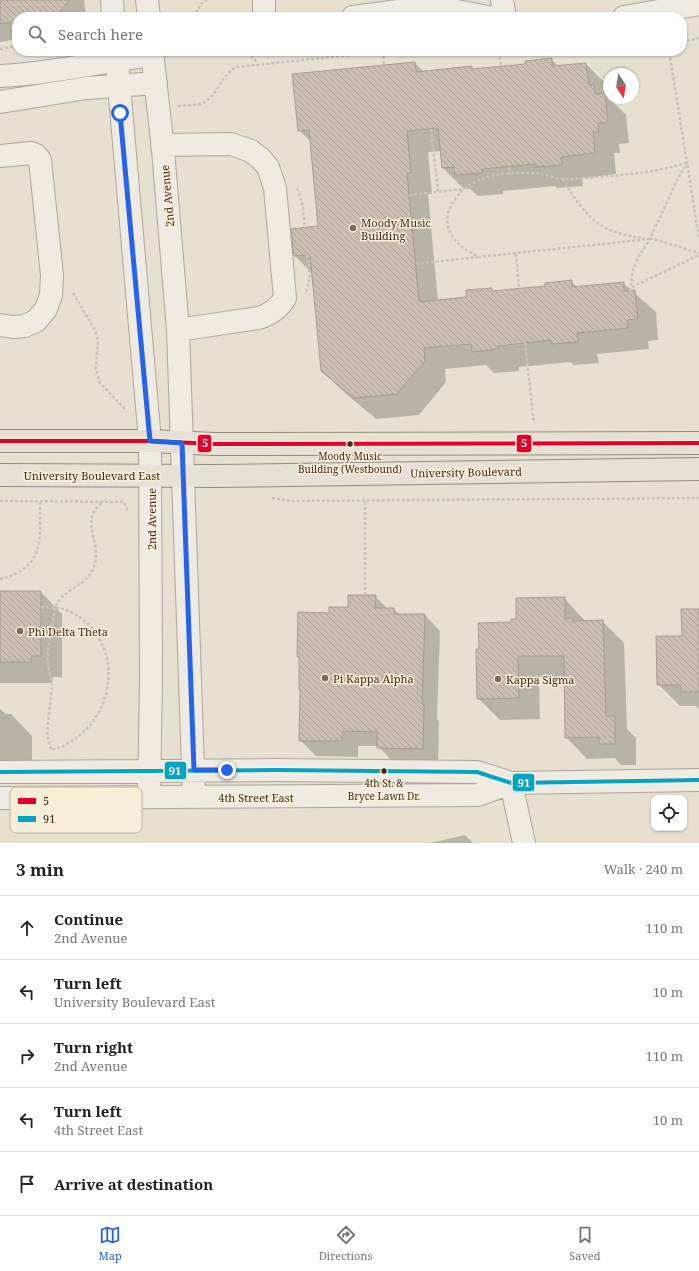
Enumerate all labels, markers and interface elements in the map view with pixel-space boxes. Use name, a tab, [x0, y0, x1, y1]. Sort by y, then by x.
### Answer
search box	[12, 12, 687, 56]
icon: search	[26, 23, 48, 45]
text: Search here	[58, 24, 143, 44]
north arrow	[603, 68, 639, 104]
route start	[111, 104, 129, 122]
street label: 2nd Avenue	[157, 164, 177, 228]
place label: Moody Music Building	[361, 215, 431, 243]
marker: Moody Music Building	[348, 223, 358, 233]
line badge: 5	[197, 434, 212, 453]
line badge: 5	[516, 434, 532, 453]
text: 5	[202, 435, 208, 450]
text: 5	[521, 435, 527, 450]
marker: Moody Music Building (Westbound)	[345, 439, 355, 449]
place label: Moody Music Building (Westbound)	[298, 449, 402, 476]
street label: University Boulevard	[410, 464, 522, 480]
street label: University Boulevard East	[24, 468, 160, 483]
street label: 2nd Avenue	[144, 488, 159, 550]
place label: Phi Delta Theta	[28, 624, 108, 639]
marker: Phi Delta Theta	[15, 626, 25, 636]
place label: Pi Kappa Alpha	[333, 671, 414, 686]
place label: Kappa Sigma	[506, 672, 574, 687]
marker: Pi Kappa Alpha	[320, 673, 330, 683]
marker: Kappa Sigma	[493, 674, 503, 684]
line badge: 91	[164, 761, 187, 780]
route end	[218, 761, 236, 779]
text: 91	[169, 763, 181, 778]
marker: 4th St. & Bryce Lawn Dr.	[379, 766, 389, 776]
line badge: 91	[512, 773, 535, 792]
text: 91	[518, 775, 530, 790]
place label: 4th St. & Bryce Lawn Dr.	[348, 776, 420, 803]
legend	[10, 787, 142, 833]
street label: 4th Street East	[218, 790, 294, 805]
text: 5	[43, 793, 49, 808]
map controls	[651, 795, 687, 831]
button: locate	[651, 795, 687, 831]
text: 91	[43, 811, 55, 826]
text: 3 min	[16, 858, 64, 881]
text: Walk · 240 m	[604, 860, 683, 878]
text: Continue	[54, 909, 123, 929]
icon: ahead	[16, 917, 38, 939]
text: 110 m	[646, 919, 683, 937]
text: 2nd Avenue	[54, 929, 127, 947]
text: Turn left	[54, 973, 122, 993]
icon: left	[16, 981, 38, 1003]
text: 10 m	[653, 983, 683, 1001]
text: University Boulevard East	[54, 993, 215, 1011]
text: Turn right	[54, 1037, 133, 1057]
icon: right	[16, 1045, 38, 1067]
text: 110 m	[646, 1047, 683, 1065]
text: 2nd Avenue	[54, 1057, 127, 1075]
text: Turn left	[54, 1101, 122, 1121]
icon: left	[16, 1109, 38, 1131]
text: 10 m	[653, 1111, 683, 1129]
text: 4th Street East	[54, 1121, 143, 1139]
icon: arrive	[16, 1173, 38, 1195]
text: Arrive at destination	[54, 1174, 213, 1194]
tab: Map	[98, 1224, 122, 1263]
tab: Directions	[319, 1224, 372, 1263]
tab: Saved	[569, 1224, 601, 1263]

